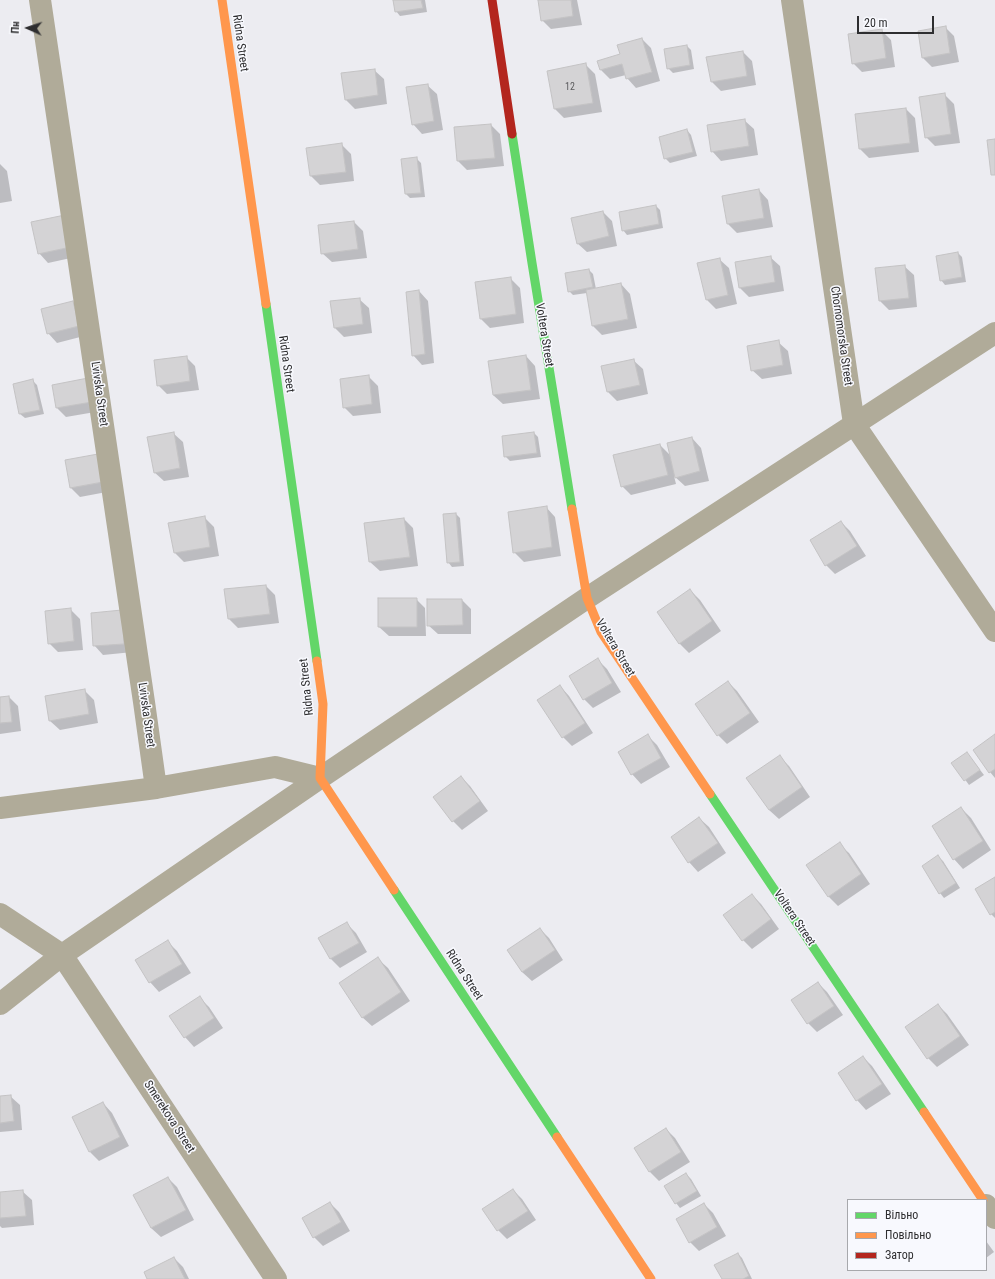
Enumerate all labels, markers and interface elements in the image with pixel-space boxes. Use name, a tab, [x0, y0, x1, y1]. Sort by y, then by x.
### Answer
north arrow	[8, 8, 48, 48]
scale bar	[859, 8, 936, 34]
street label: Ridna Street	[229, 14, 251, 72]
text: 20 m	[864, 16, 888, 30]
text: Пн	[9, 21, 22, 34]
house number: 12	[565, 81, 575, 93]
street label: Chornomorska Street	[827, 285, 855, 387]
street label: Voltera Street	[532, 302, 556, 368]
street label: Ridna Street	[275, 335, 297, 393]
street label: Lvivska Street	[87, 361, 111, 427]
street label: Voltera Street	[592, 617, 638, 679]
street label: Ridna Street	[297, 658, 317, 716]
street label: Lvivska Street	[134, 682, 158, 748]
street label: Voltera Street	[770, 887, 818, 949]
street label: Ridna Street	[442, 947, 486, 1003]
street label: Smerekova Street	[140, 1078, 198, 1156]
legend	[847, 1199, 987, 1271]
text: Вільно	[885, 1208, 918, 1222]
text: Повільно	[885, 1228, 931, 1242]
text: Затор	[885, 1248, 914, 1262]

